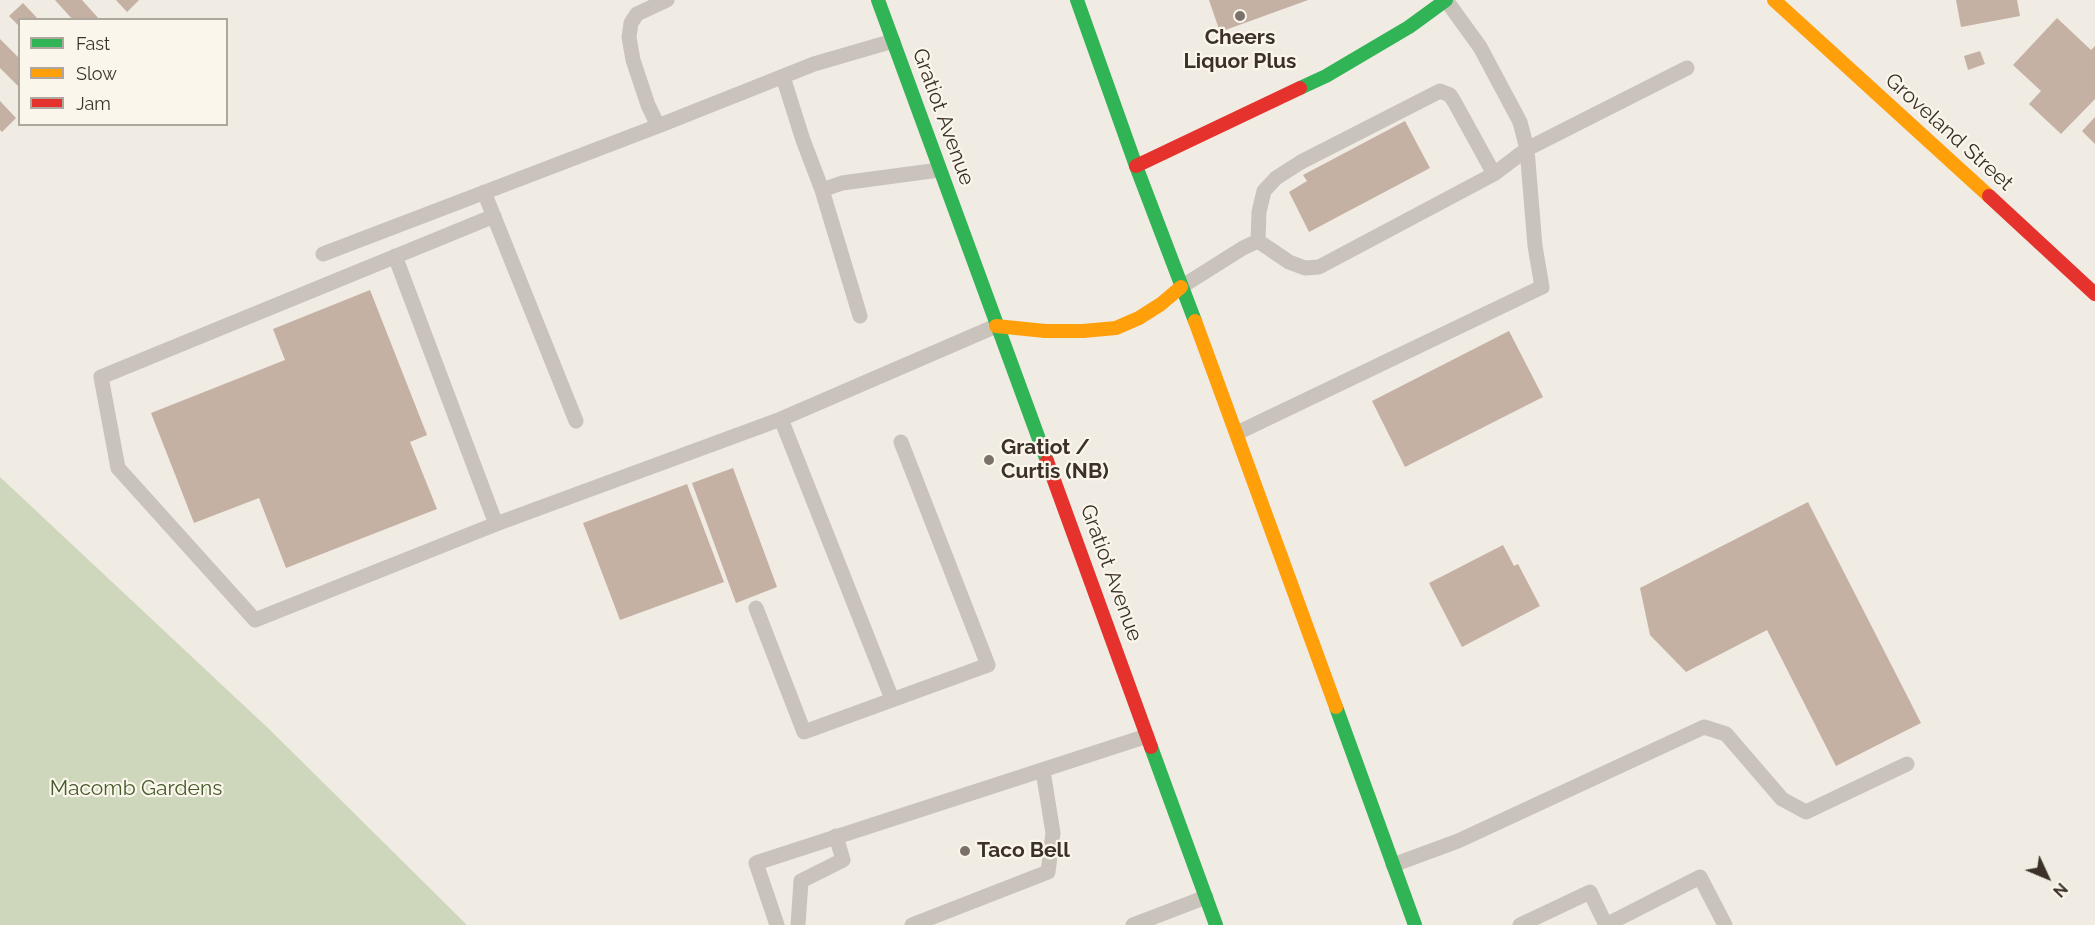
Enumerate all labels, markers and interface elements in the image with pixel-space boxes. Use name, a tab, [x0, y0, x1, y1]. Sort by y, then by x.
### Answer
marker: Cheers Liquor Plus	[1233, 9, 1247, 23]
legend	[18, 18, 228, 126]
place label: Cheers Liquor Plus	[1184, 25, 1296, 75]
text: Fast	[76, 33, 110, 54]
street label: Gratiot Avenue	[907, 45, 979, 189]
text: Slow	[76, 63, 117, 84]
street label: Groveland Street	[1880, 68, 2018, 196]
text: Jam	[76, 93, 111, 114]
place label: Gratiot / Curtis (NB)	[1001, 435, 1109, 485]
marker: Gratiot / Curtis (NB)	[982, 453, 996, 467]
street label: Gratiot Avenue	[1075, 501, 1147, 645]
park label: Macomb Gardens	[50, 776, 222, 802]
place label: Taco Bell	[977, 838, 1070, 864]
marker: Taco Bell	[958, 844, 972, 858]
north arrow	[2017, 847, 2077, 907]
text: N	[2049, 879, 2071, 901]

